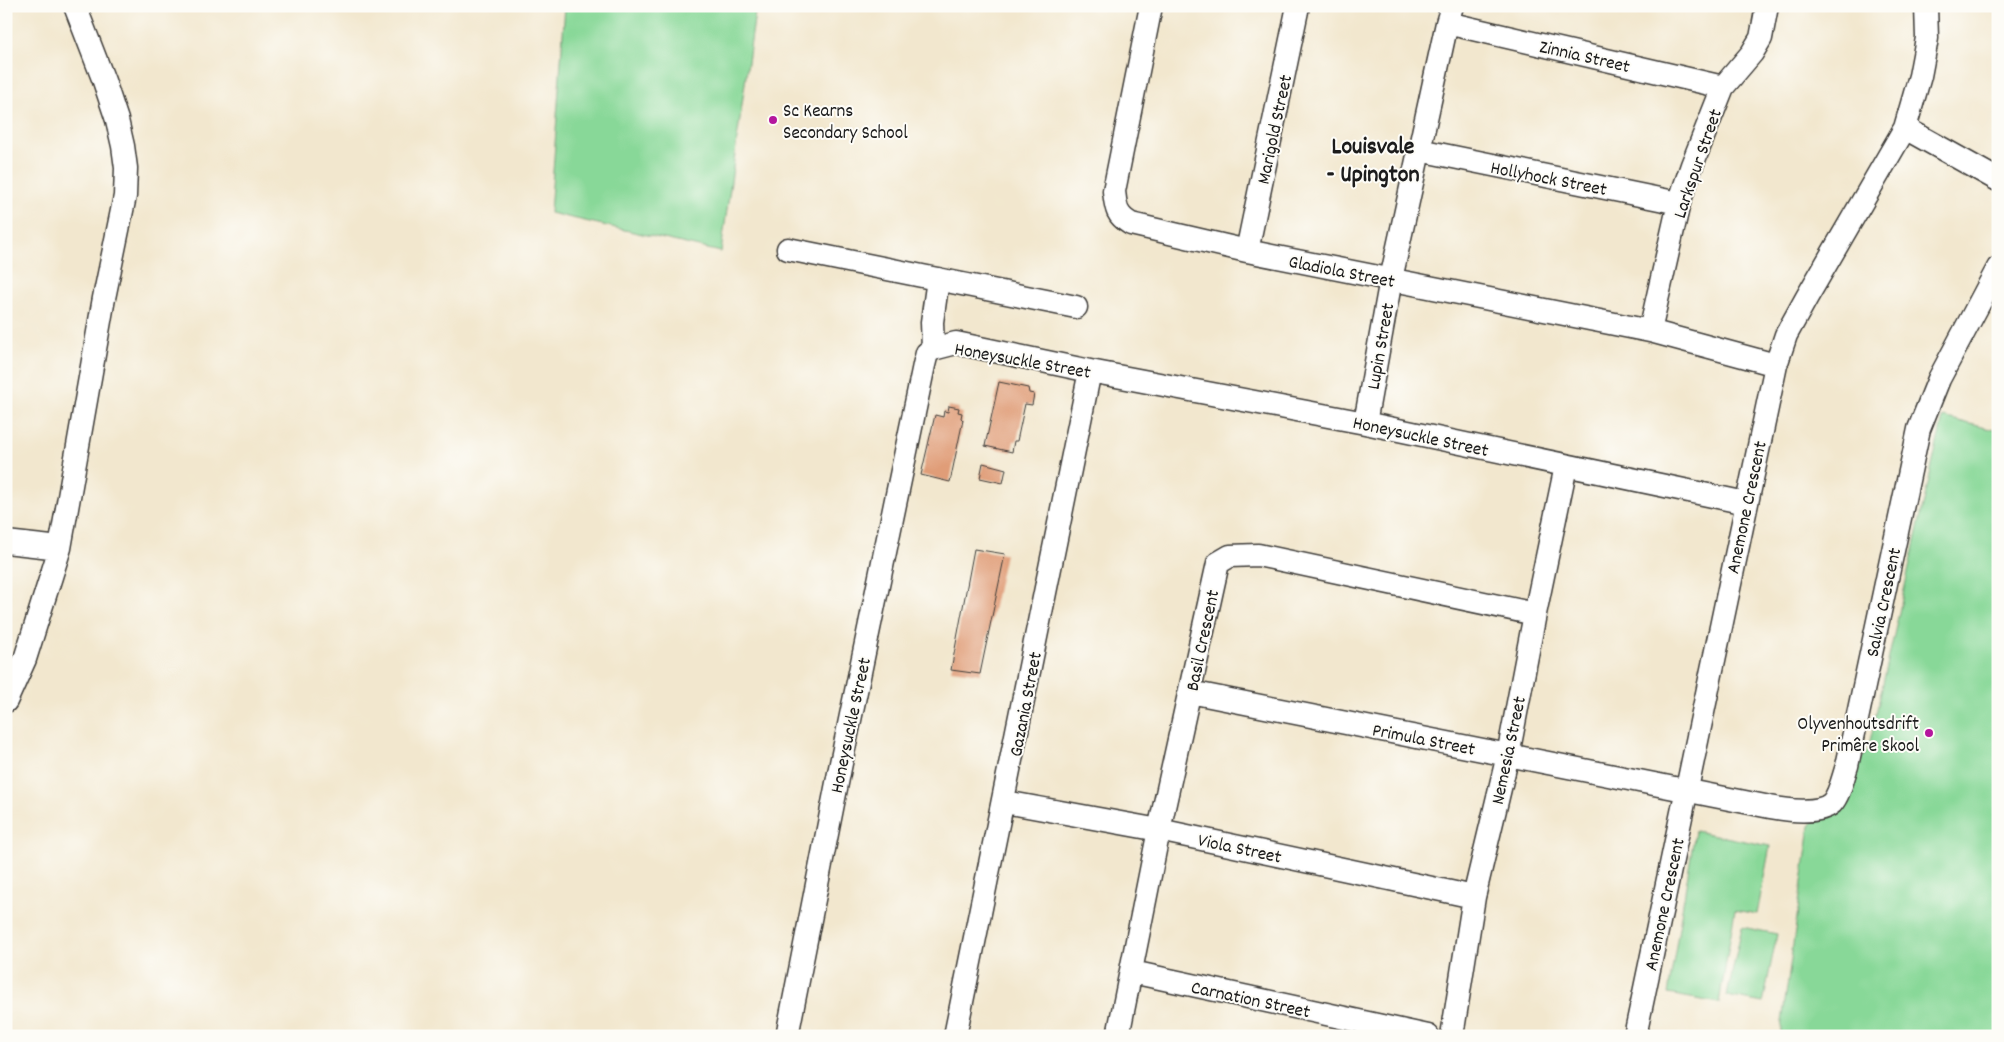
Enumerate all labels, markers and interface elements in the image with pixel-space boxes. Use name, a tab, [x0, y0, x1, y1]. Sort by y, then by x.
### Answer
street label: Zinnia Street	[1536, 35, 1632, 82]
street label: Marigold Street	[1252, 72, 1301, 187]
place label: Sc Kearns Secondary School	[783, 99, 908, 148]
street label: Larkspur Street	[1668, 106, 1731, 222]
marker: Sc Kearns Secondary School	[767, 114, 779, 126]
district label: Louisvale - Upington	[1327, 131, 1419, 193]
street label: Hollyhock Street	[1488, 156, 1609, 205]
street label: Gladiola Street	[1286, 250, 1397, 297]
street label: Lupin Street	[1362, 301, 1403, 392]
street label: Honeysuckle Street	[952, 337, 1093, 388]
street label: Honeysuckle Street	[1350, 411, 1491, 466]
street label: Anemone Crescent	[1721, 439, 1776, 577]
street label: Salvia Crescent	[1861, 546, 1910, 660]
street label: Basil Crescent	[1181, 588, 1228, 694]
street label: Gazania Street	[1004, 650, 1051, 759]
street label: Honeysuckle Street	[825, 655, 880, 796]
street label: Nemesia Street	[1486, 694, 1535, 807]
place label: Olyvenhoutsdrift Primêre Skool	[1797, 712, 1919, 761]
street label: Primula Street	[1370, 718, 1477, 765]
marker: Olyvenhoutsdrift Primêre Skool	[1923, 727, 1935, 739]
street label: Viola Street	[1195, 828, 1284, 872]
street label: Anemone Crescent	[1639, 836, 1694, 974]
street label: Carnation Street	[1188, 976, 1312, 1027]

